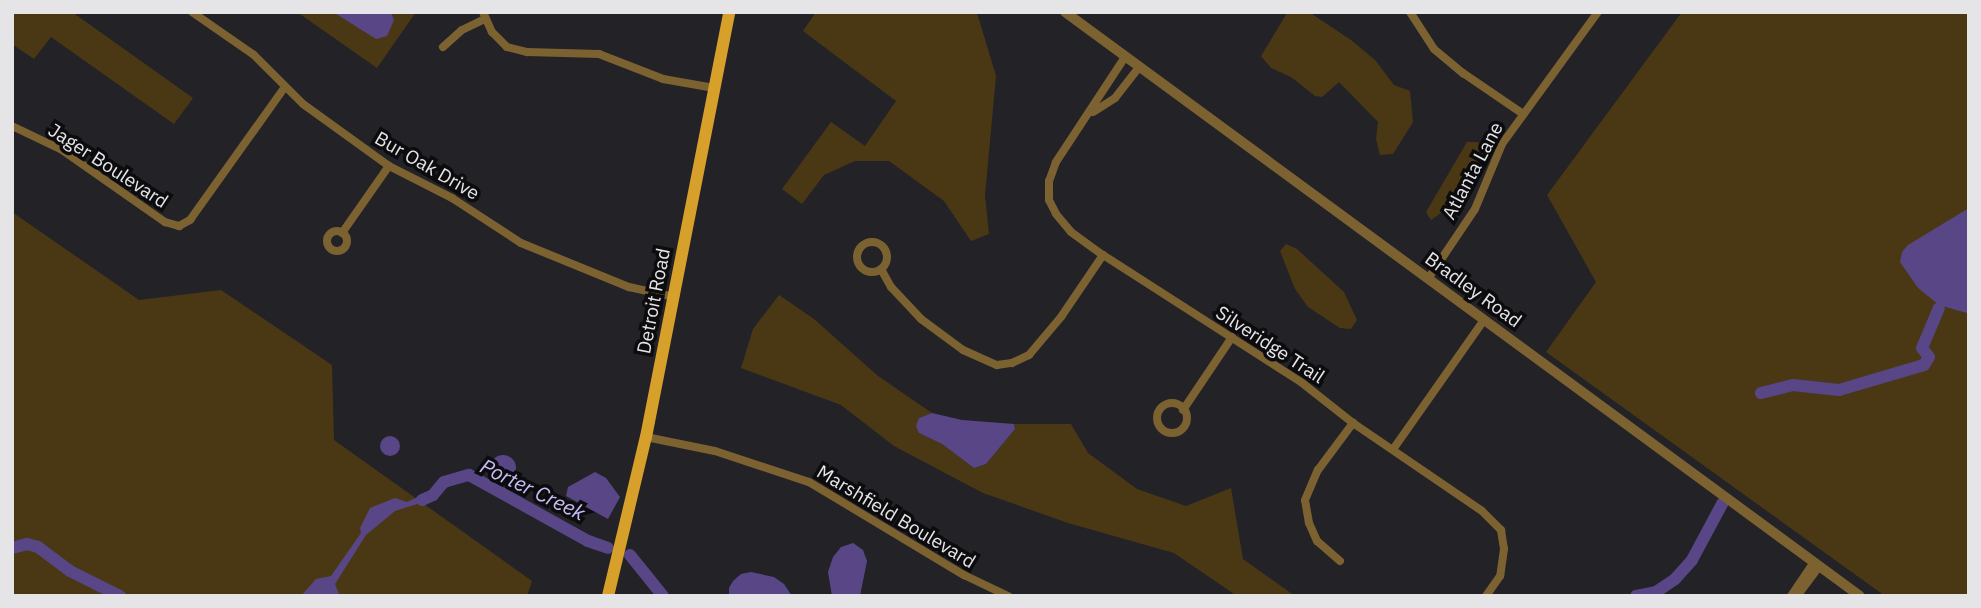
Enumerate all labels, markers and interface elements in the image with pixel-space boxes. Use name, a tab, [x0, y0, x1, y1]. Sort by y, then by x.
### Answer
street label: Atlanta Lane	[1438, 118, 1508, 224]
street label: Jager Boulevard	[44, 119, 172, 213]
street label: Bur Oak Drive	[371, 127, 483, 205]
street label: Detroit Road	[633, 246, 675, 356]
street label: Bradley Road	[1420, 247, 1526, 333]
street label: Silveridge Trail	[1211, 301, 1329, 389]
water label: Porter Creek	[476, 453, 590, 525]
street label: Marshfield Boulevard	[813, 461, 979, 573]

